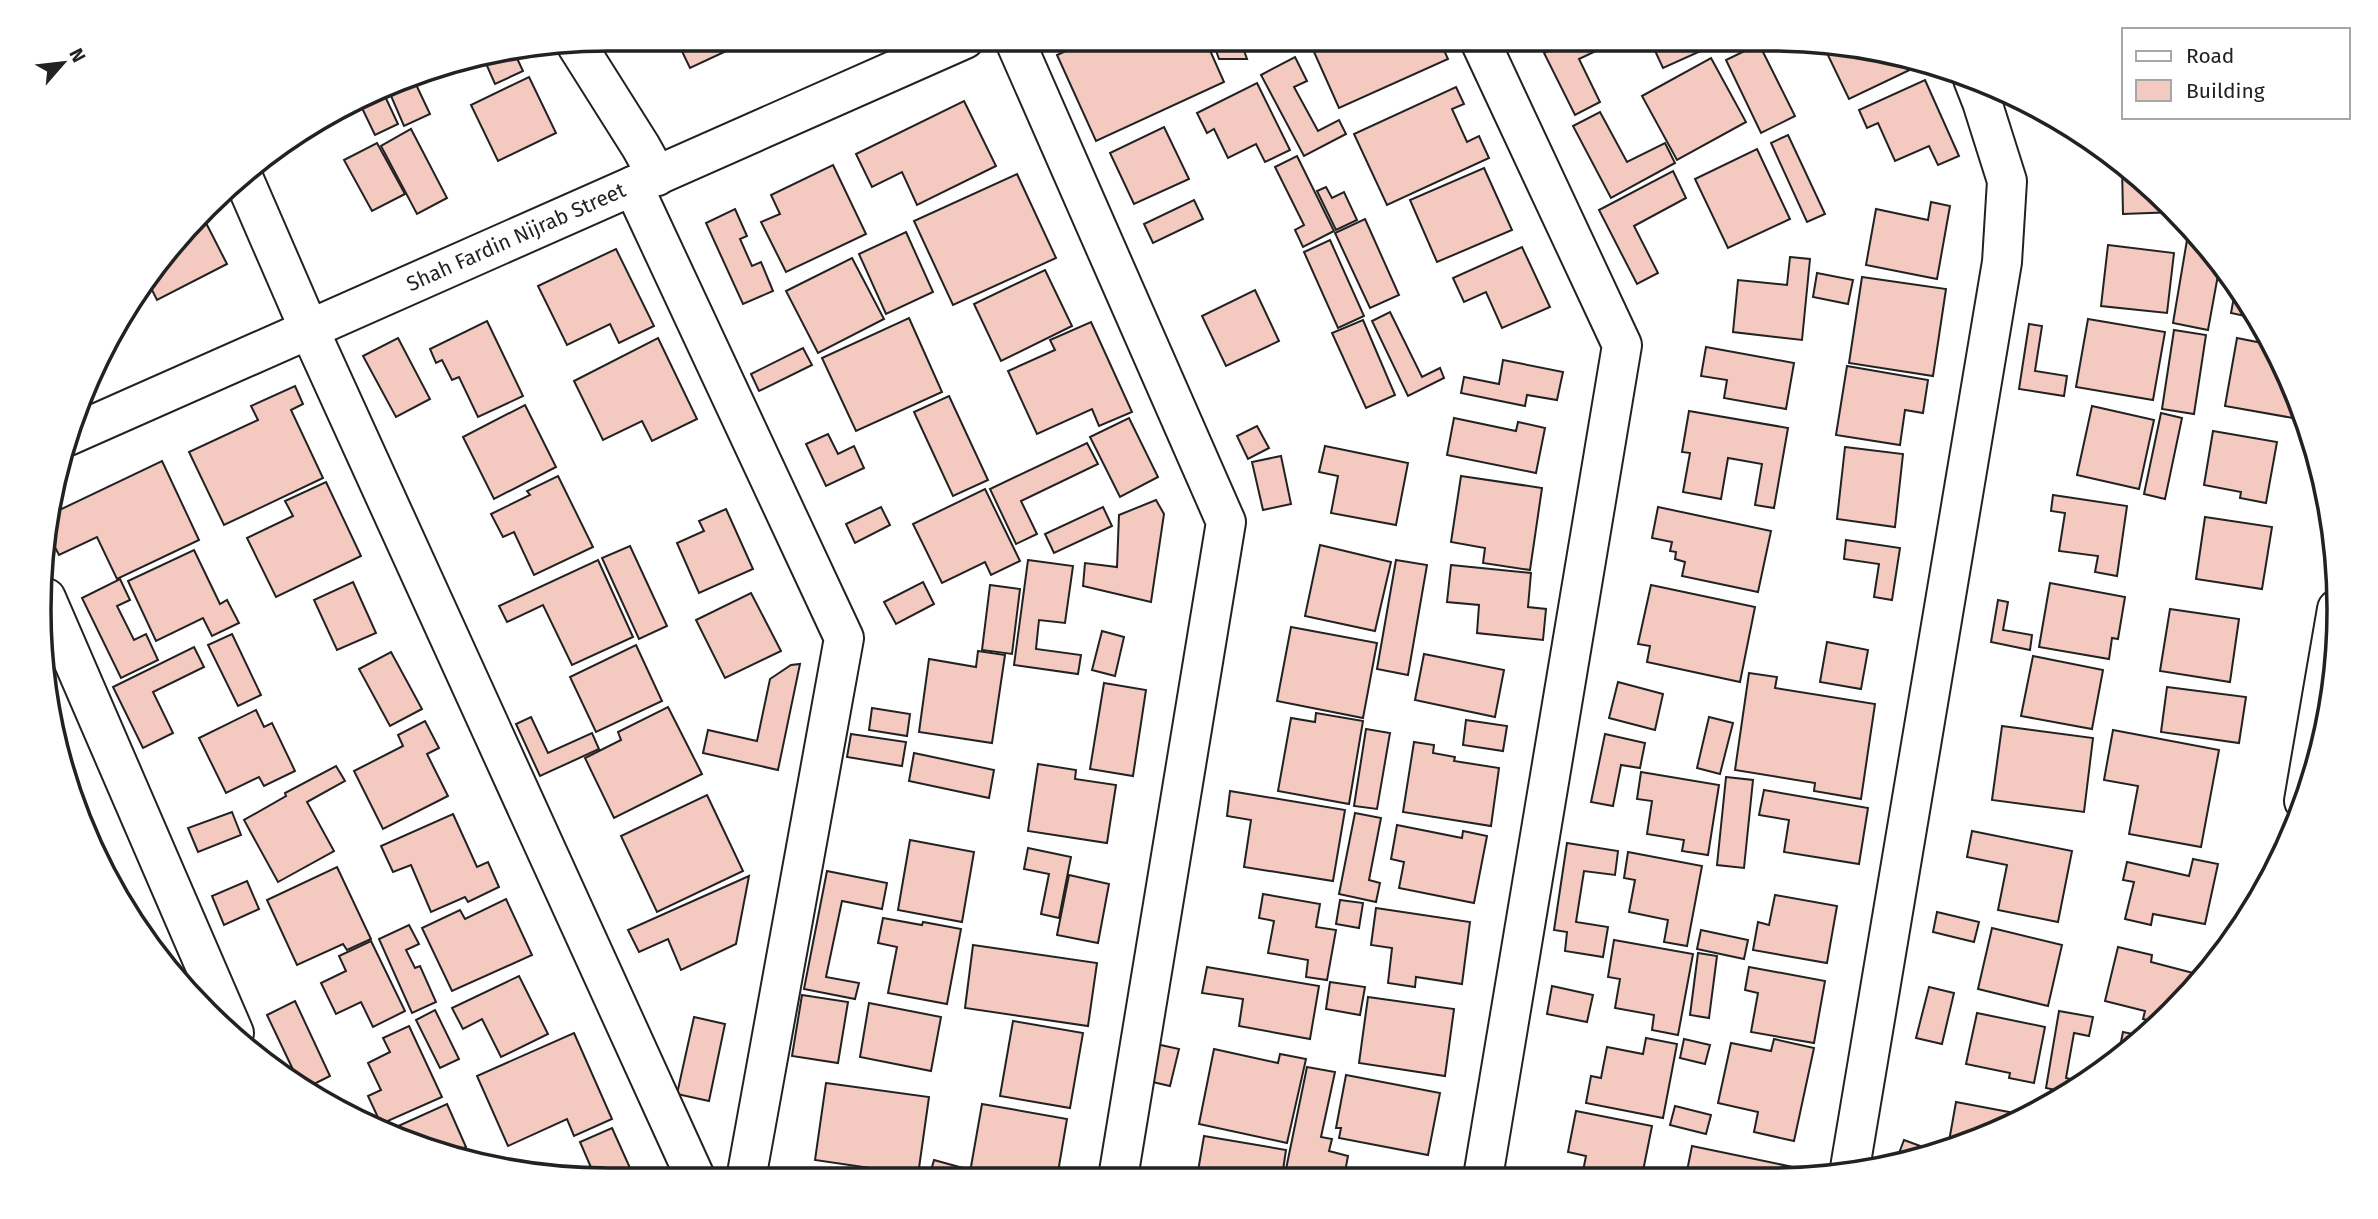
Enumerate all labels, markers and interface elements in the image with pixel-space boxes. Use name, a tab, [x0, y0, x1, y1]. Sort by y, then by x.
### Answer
north arrow	[28, 28, 98, 98]
legend	[2122, 28, 2350, 119]
text: Road	[2186, 43, 2234, 69]
text: N	[64, 44, 91, 66]
text: Building	[2186, 78, 2265, 104]
street label: Shah Fardin Nijrab Street	[402, 177, 630, 297]

